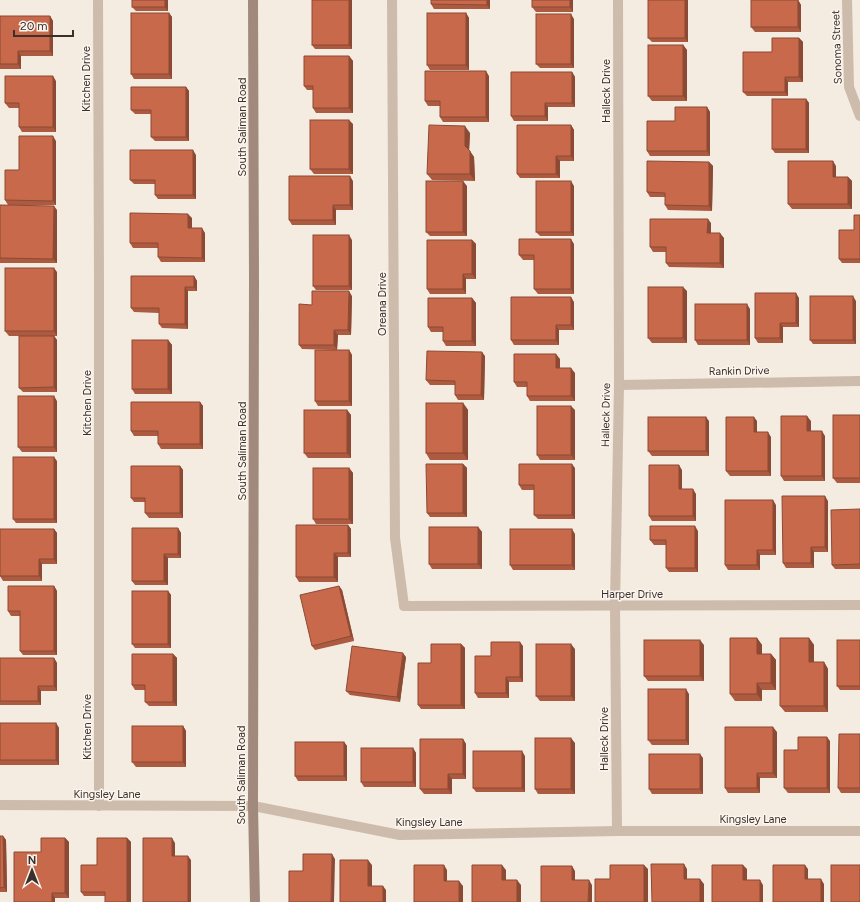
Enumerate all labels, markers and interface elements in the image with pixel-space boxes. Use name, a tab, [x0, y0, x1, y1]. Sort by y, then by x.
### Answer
street label: Sonoma Street	[829, 10, 845, 84]
scale bar	[14, 12, 73, 38]
text: 20 m	[20, 19, 48, 33]
street label: Kitchen Drive	[80, 46, 93, 112]
street label: Halleck Drive	[600, 59, 613, 123]
street label: South Saliman Road	[236, 78, 249, 176]
street label: Oreana Drive	[376, 272, 389, 336]
street label: Rankin Drive	[708, 364, 770, 378]
street label: Kitchen Drive	[81, 370, 94, 436]
street label: Halleck Drive	[599, 383, 613, 447]
street label: South Saliman Road	[236, 402, 249, 500]
street label: Harper Drive	[601, 588, 663, 601]
street label: Kitchen Drive	[81, 694, 94, 760]
street label: Halleck Drive	[598, 707, 611, 771]
street label: South Saliman Road	[235, 726, 248, 824]
street label: Kingsley Lane	[73, 788, 141, 801]
street label: Kingsley Lane	[719, 813, 787, 826]
street label: Kingsley Lane	[395, 816, 463, 829]
north arrow	[12, 850, 52, 890]
text: N	[28, 854, 36, 867]

